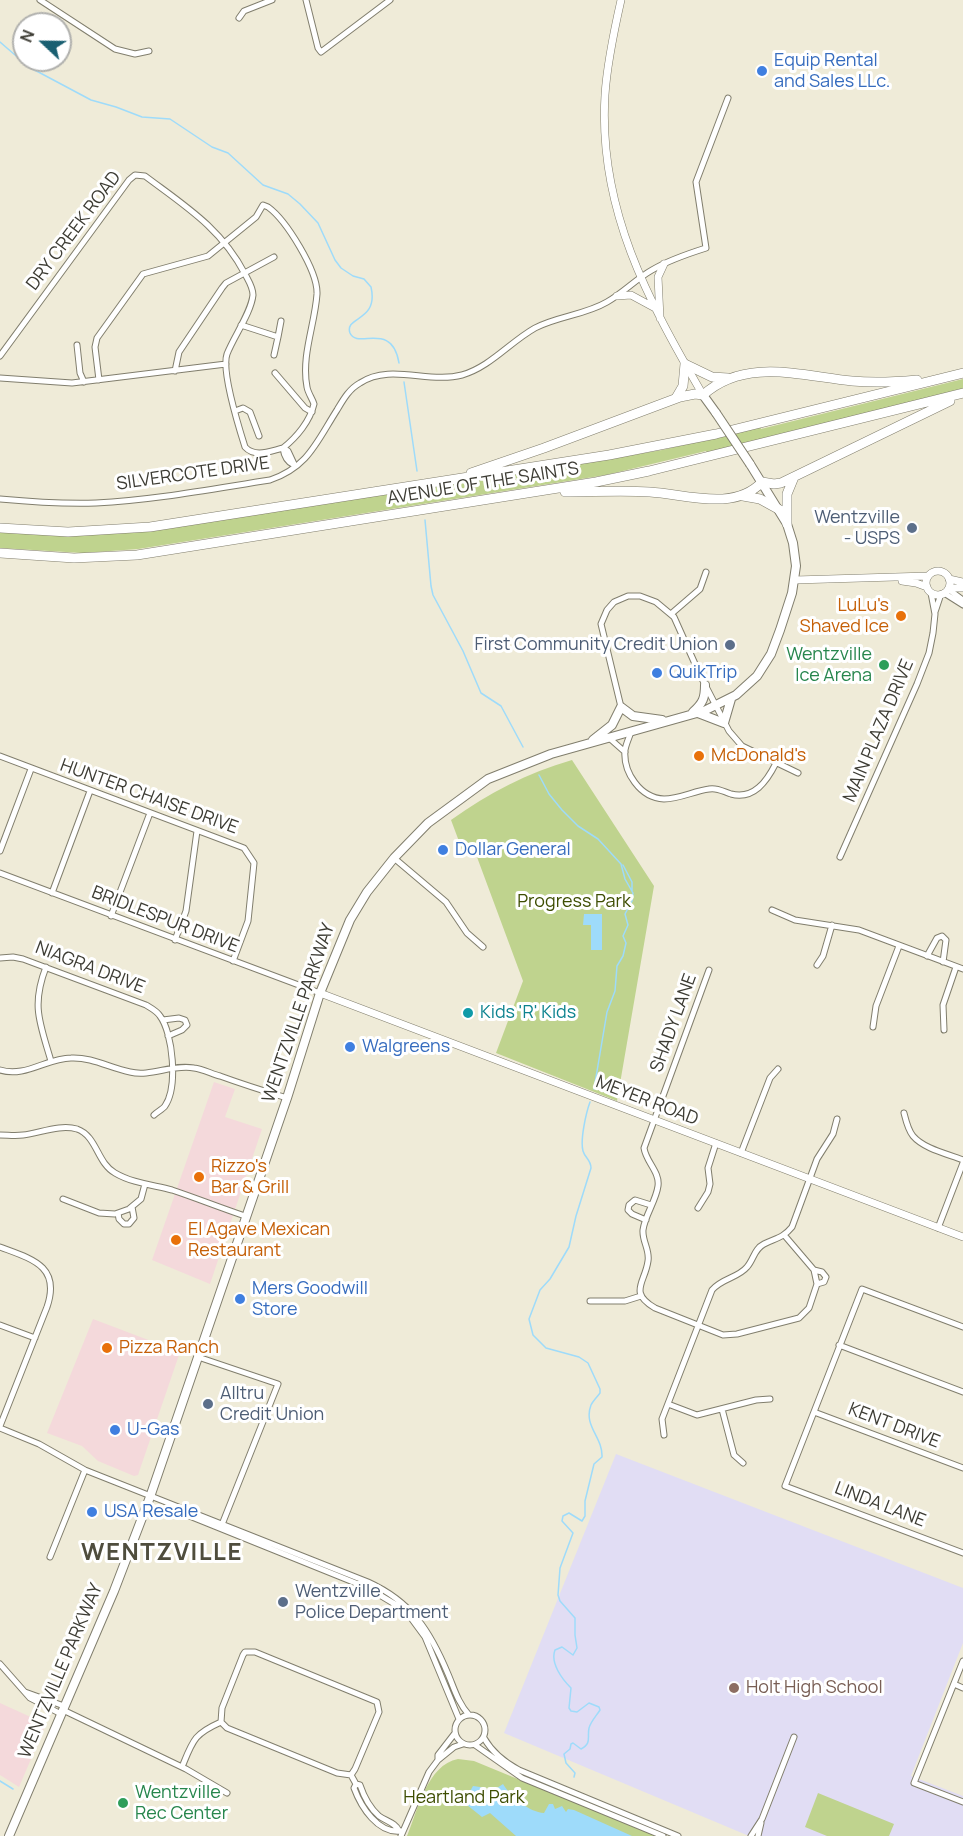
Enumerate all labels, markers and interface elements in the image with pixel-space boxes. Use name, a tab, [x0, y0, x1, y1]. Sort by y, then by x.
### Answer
north arrow	[12, 12, 72, 72]
text: N	[15, 27, 40, 45]
place label: Equip Rental and Sales LLc.	[774, 50, 890, 92]
marker: Equip Rental and Sales LLc.	[755, 64, 769, 78]
street label: DRY CREEK ROAD	[22, 167, 126, 295]
street label: SILVERCOTE DRIVE	[115, 453, 271, 495]
street label: AVENUE OF THE SAINTS	[386, 458, 580, 510]
place label: Wentzville - USPS	[814, 507, 900, 550]
marker: Wentzville - USPS	[905, 521, 919, 535]
place label: LuLu's Shaved Ice	[800, 595, 889, 638]
marker: LuLu's Shaved Ice	[894, 609, 908, 623]
place label: First Community Credit Union	[474, 634, 718, 656]
marker: First Community Credit Union	[723, 638, 737, 652]
place label: Wentzville Ice Arena	[786, 644, 872, 686]
street label: MAIN PLAZA DRIVE	[839, 656, 919, 806]
marker: Wentzville Ice Arena	[877, 658, 891, 672]
place label: QuikTrip	[669, 662, 737, 684]
marker: QuikTrip	[650, 666, 664, 680]
place label: McDonald's	[711, 745, 806, 767]
marker: McDonald's	[692, 749, 706, 763]
street label: HUNTER CHAISE DRIVE	[57, 755, 241, 839]
place label: Dollar General	[455, 839, 571, 861]
marker: Dollar General	[436, 843, 450, 857]
street label: BRIDLESPUR DRIVE	[88, 882, 242, 958]
park label: Progress Park	[517, 891, 631, 913]
street label: WENTZVILLE PARKWAY	[258, 921, 340, 1105]
street label: NIAGRA DRIVE	[32, 937, 148, 999]
street label: SHADY LANE	[646, 971, 702, 1075]
place label: Kids 'R' Kids	[480, 1002, 576, 1024]
marker: Kids 'R' Kids	[461, 1006, 475, 1020]
place label: Walgreens	[362, 1036, 450, 1058]
marker: Walgreens	[343, 1040, 357, 1054]
street label: MEYER ROAD	[593, 1072, 701, 1130]
place label: Rizzo's Bar & Grill	[211, 1156, 289, 1198]
marker: Rizzo's Bar & Grill	[192, 1170, 206, 1184]
place label: El Agave Mexican Restaurant	[188, 1219, 330, 1262]
marker: El Agave Mexican Restaurant	[169, 1233, 183, 1247]
place label: Mers Goodwill Store	[252, 1278, 368, 1320]
marker: Mers Goodwill Store	[233, 1292, 247, 1306]
place label: Pizza Ranch	[119, 1337, 219, 1359]
marker: Pizza Ranch	[100, 1341, 114, 1355]
place label: Alltru Credit Union	[220, 1383, 324, 1426]
marker: Alltru Credit Union	[201, 1397, 215, 1411]
street label: KENT DRIVE	[845, 1399, 943, 1453]
place label: U-Gas	[127, 1419, 179, 1441]
marker: U-Gas	[108, 1423, 122, 1437]
street label: LINDA LANE	[831, 1478, 929, 1532]
place label: USA Resale	[104, 1501, 198, 1523]
marker: USA Resale	[85, 1505, 99, 1519]
district label: WENTZVILLE	[81, 1539, 243, 1567]
street label: WENTZVILLE PARKWAY	[14, 1580, 108, 1762]
place label: Wentzville Police Department	[295, 1581, 449, 1624]
marker: Wentzville Police Department	[276, 1595, 290, 1609]
place label: Holt High School	[746, 1677, 883, 1699]
marker: Holt High School	[727, 1681, 741, 1695]
place label: Wentzville Rec Center	[135, 1782, 228, 1824]
park label: Heartland Park	[403, 1787, 525, 1809]
marker: Wentzville Rec Center	[116, 1796, 130, 1810]

